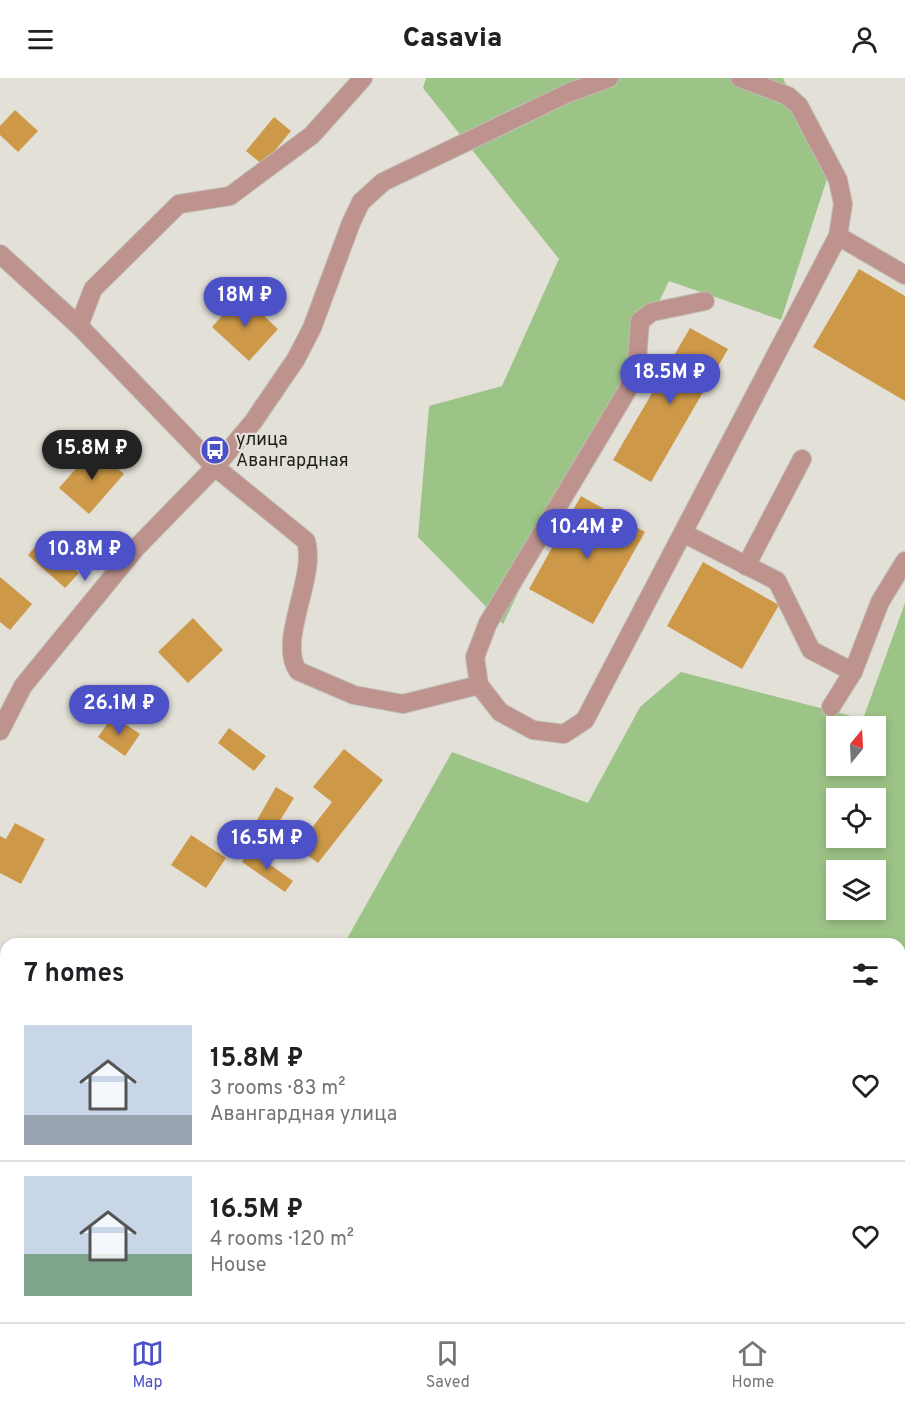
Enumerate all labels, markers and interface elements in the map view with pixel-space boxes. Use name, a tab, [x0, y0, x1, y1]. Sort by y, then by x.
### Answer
text: Casavia	[403, 22, 502, 56]
icon: menu	[24, 23, 57, 56]
icon: person	[848, 23, 881, 56]
pin: 18M ₽	[203, 277, 287, 328]
text: 18M ₽	[218, 283, 272, 309]
pin: 18.5M ₽	[615, 354, 725, 405]
text: 18.5M ₽	[634, 360, 706, 386]
place label: улица Авангардная	[236, 429, 349, 473]
pin: 15.8M ₽	[37, 430, 147, 481]
bus stop icon: улица Авангардная	[199, 434, 231, 466]
text: 15.8M ₽	[56, 436, 128, 462]
pin: 10.4M ₽	[532, 509, 642, 560]
text: 10.4M ₽	[550, 515, 624, 541]
pin: 10.8M ₽	[30, 531, 140, 582]
text: 10.8M ₽	[49, 537, 121, 563]
pin: 26.1M ₽	[64, 685, 174, 736]
text: 26.1M ₽	[83, 691, 155, 717]
north arrow	[826, 716, 886, 776]
map controls	[826, 716, 886, 920]
button: locate	[826, 788, 886, 848]
pin: 16.5M ₽	[212, 820, 322, 871]
text: 16.5M ₽	[231, 826, 303, 852]
button: layers	[826, 860, 886, 920]
text: 7 homes	[24, 958, 124, 991]
icon: filters	[849, 958, 882, 991]
text: 15.8M ₽	[210, 1043, 304, 1076]
icon: home	[72, 1049, 144, 1121]
icon: heart	[849, 1069, 882, 1102]
text: 3 rooms · 83 m²	[210, 1076, 345, 1102]
text: Авангардная улица	[210, 1102, 397, 1128]
text: 16.5M ₽	[210, 1194, 303, 1227]
icon: home	[72, 1200, 144, 1272]
icon: heart	[849, 1220, 882, 1253]
text: 4 rooms · 120 m²	[210, 1227, 354, 1253]
text: House	[210, 1253, 266, 1279]
tab: Map	[131, 1337, 164, 1393]
tab: Saved	[426, 1337, 470, 1393]
tab: Home	[732, 1337, 774, 1393]

